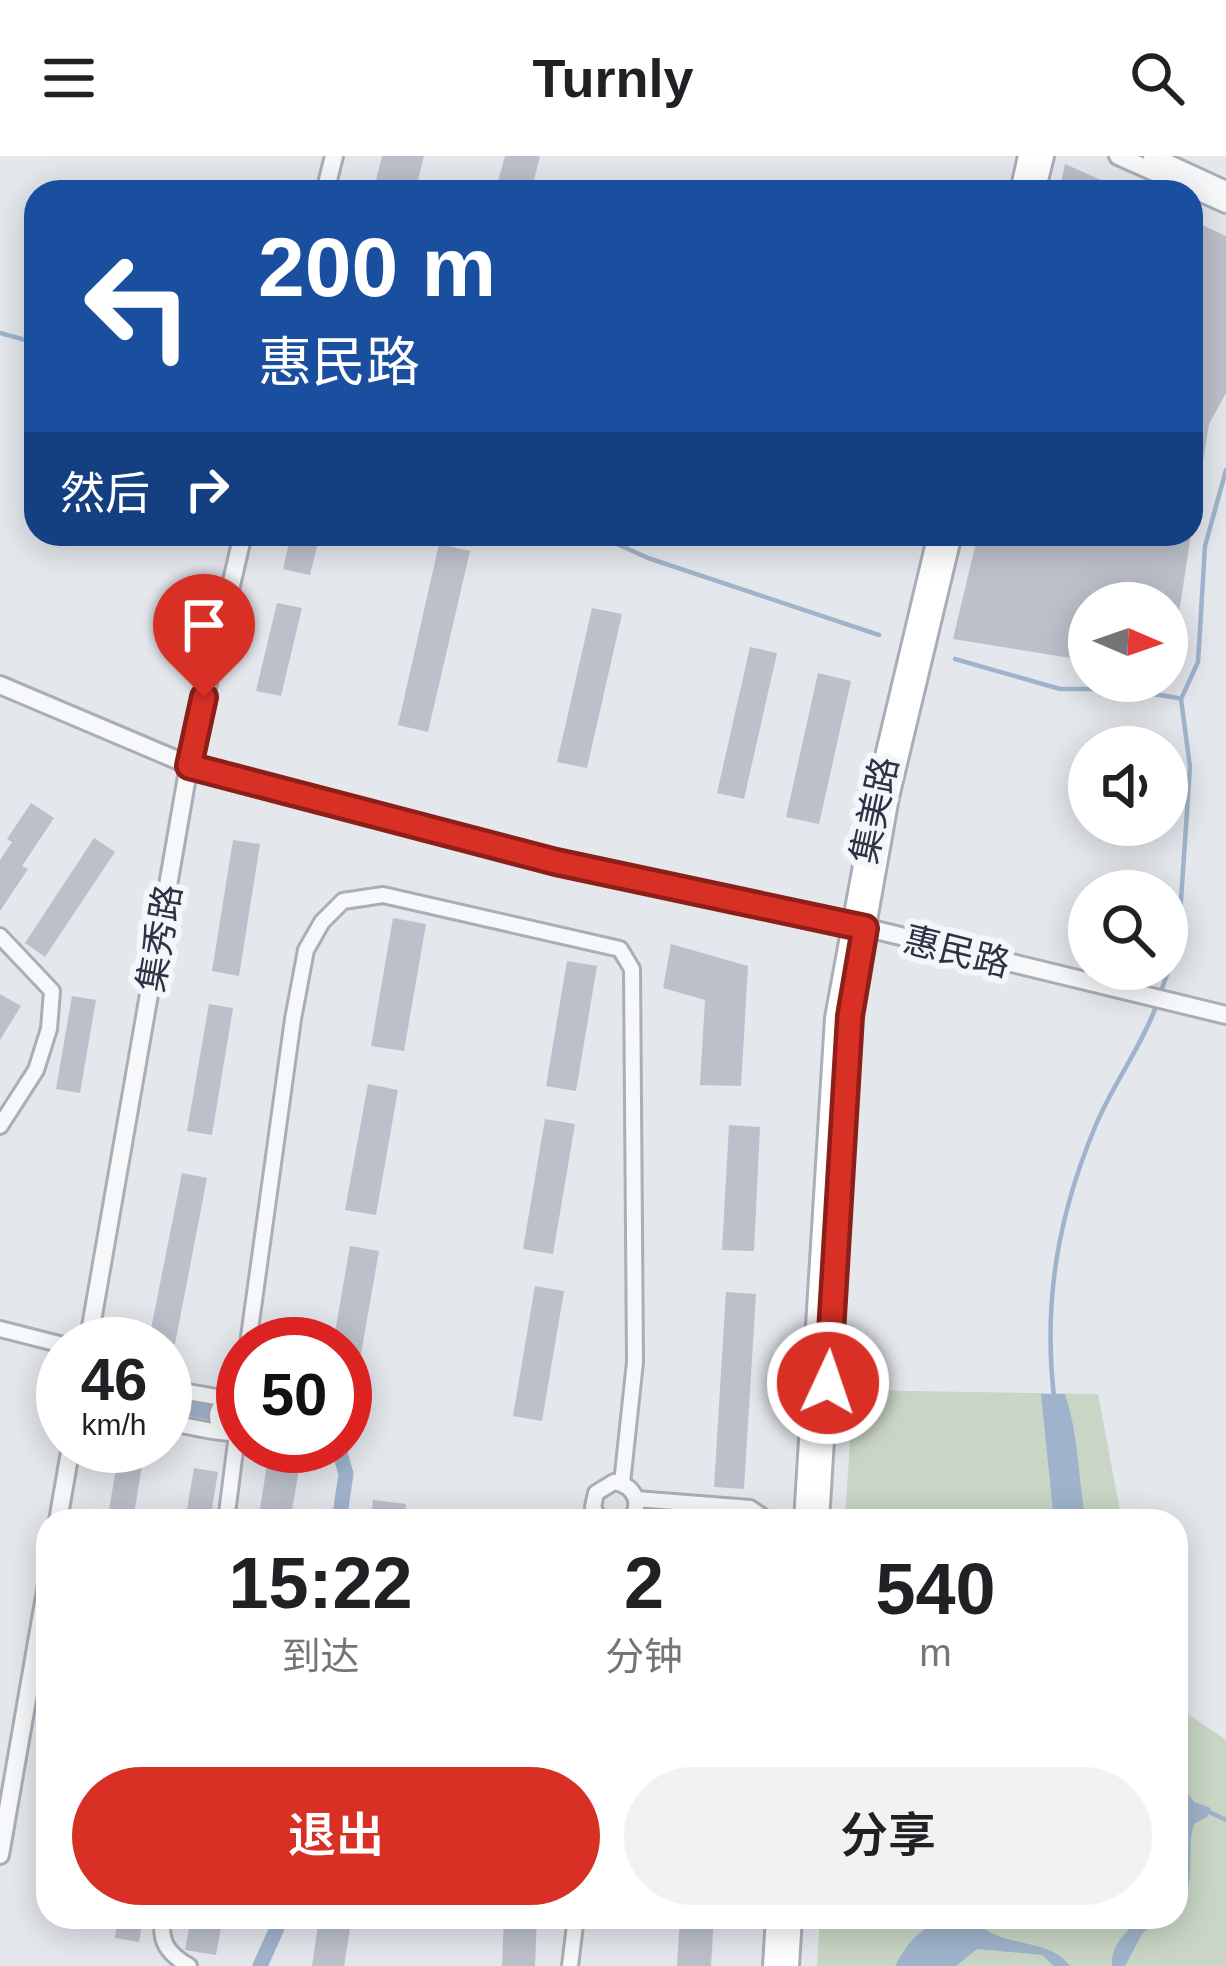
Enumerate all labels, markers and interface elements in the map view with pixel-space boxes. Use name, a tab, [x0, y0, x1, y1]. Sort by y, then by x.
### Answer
icon: menu	[36, 45, 102, 111]
icon: search	[1124, 45, 1190, 111]
text: Turnly	[533, 48, 694, 108]
text: 200 m	[258, 220, 496, 314]
icon: left	[60, 228, 216, 384]
text: 惠民路	[258, 332, 420, 392]
icon: right	[174, 456, 240, 522]
text: 然后	[60, 468, 150, 519]
pin	[153, 574, 255, 697]
north arrow	[1068, 582, 1188, 702]
map controls	[1068, 582, 1188, 990]
icon: arrive	[171, 592, 237, 658]
button: sound	[1068, 726, 1188, 846]
street label: 集美路	[843, 753, 906, 867]
button: search	[1068, 870, 1188, 990]
street label: 集秀路	[130, 881, 189, 995]
street label: 惠民路	[900, 919, 1014, 984]
speed limit sign: 50	[216, 1317, 372, 1473]
position arrow	[765, 1320, 891, 1446]
text: 46	[81, 1346, 147, 1413]
text: km/h	[81, 1408, 147, 1441]
text: 15:22	[228, 1543, 413, 1623]
text: 2	[624, 1543, 664, 1623]
text: 540	[875, 1549, 996, 1629]
text: m	[919, 1631, 952, 1674]
text: 到达	[281, 1635, 360, 1678]
text: 分钟	[605, 1635, 683, 1678]
button: 退出	[72, 1767, 600, 1905]
button: 分享	[624, 1767, 1152, 1905]

